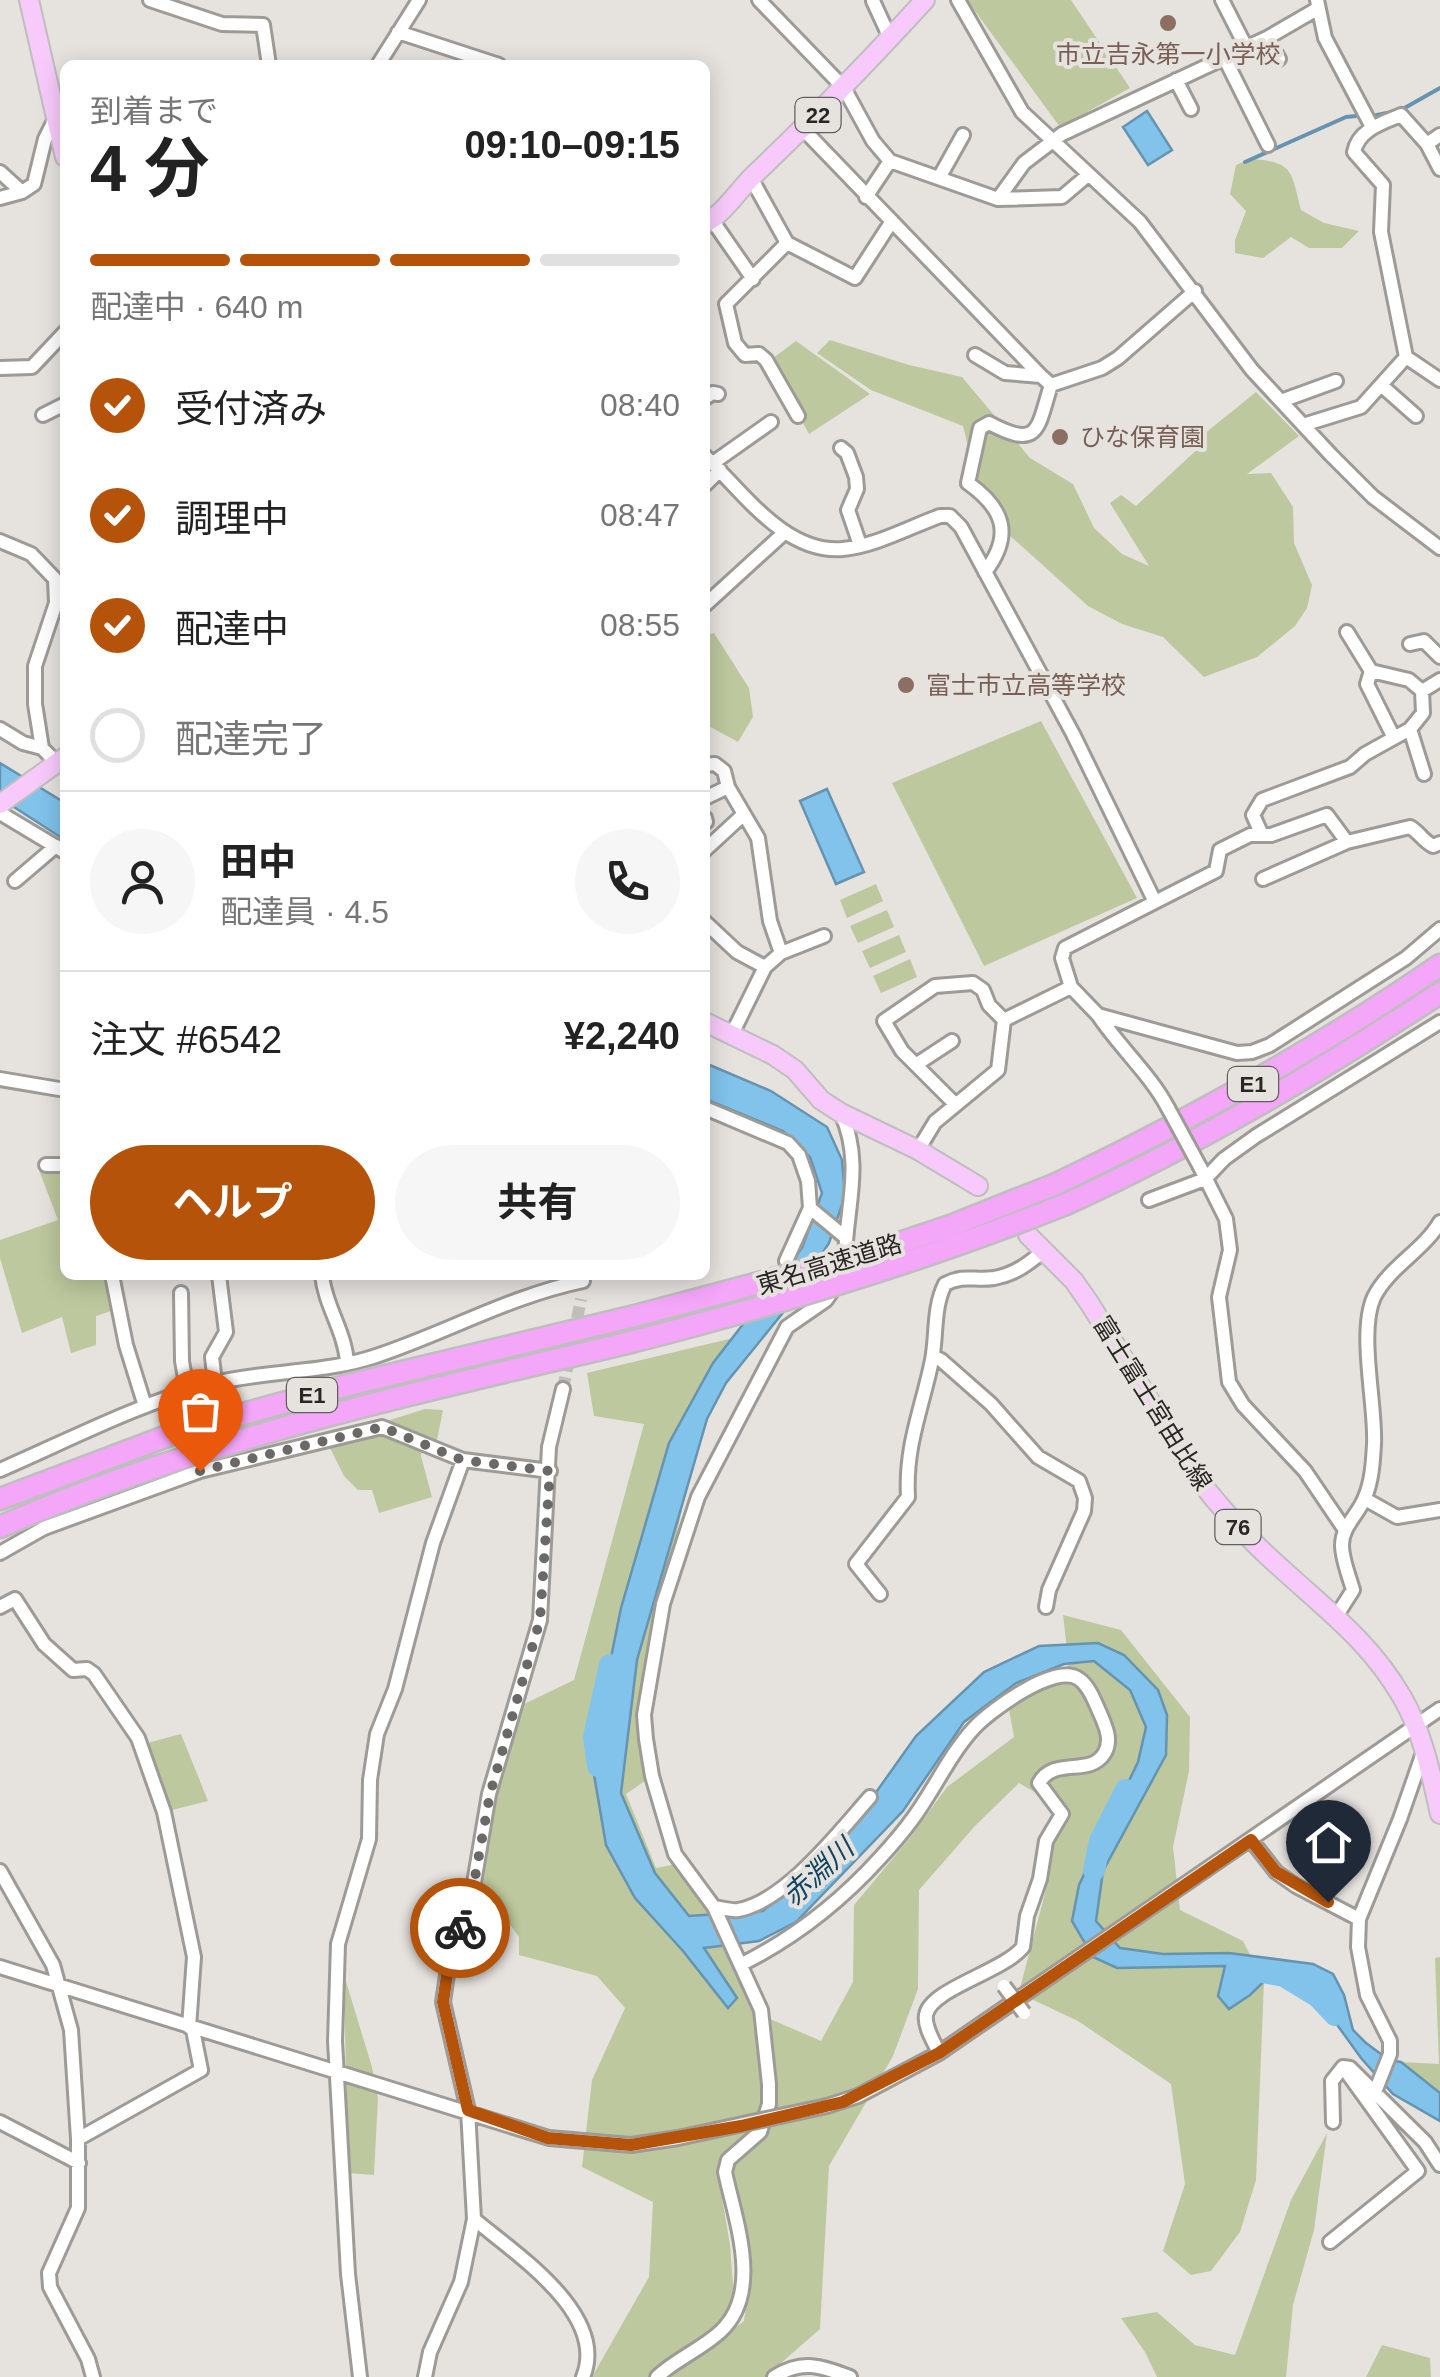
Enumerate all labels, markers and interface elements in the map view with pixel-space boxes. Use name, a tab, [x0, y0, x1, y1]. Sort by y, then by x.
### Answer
marker: 市立吉永第一小学校	[1157, 12, 1179, 34]
place label: 市立吉永第一小学校	[1055, 40, 1281, 68]
text: 到着まで	[90, 93, 218, 129]
road number: 22	[796, 98, 840, 132]
text: 09:10–09:15	[464, 124, 680, 166]
text: 4 分	[90, 132, 209, 205]
text: 配達中 · 640 m	[90, 289, 303, 325]
icon: check	[90, 378, 145, 433]
text: 08:40	[600, 387, 680, 423]
text: 受付済み	[175, 388, 327, 430]
place label: ひな保育園	[1080, 423, 1205, 451]
marker: ひな保育園	[1049, 426, 1071, 448]
icon: check	[90, 488, 145, 543]
text: 08:47	[600, 497, 680, 533]
text: 調理中	[175, 498, 289, 540]
icon: check	[90, 598, 145, 653]
text: 08:55	[600, 607, 680, 643]
text: 配達中	[175, 608, 289, 650]
place label: 富士市立高等学校	[926, 671, 1126, 699]
marker: 富士市立高等学校	[895, 674, 917, 696]
text: 配達完了	[175, 718, 327, 760]
button: person	[90, 829, 195, 934]
button: phone	[575, 829, 680, 934]
text: 田中	[220, 841, 296, 883]
text: 配達員 · 4.5	[220, 894, 389, 930]
text: ¥2,240	[564, 1015, 680, 1057]
text: 注文 #6542	[90, 1019, 282, 1061]
road number: E1	[1228, 1067, 1278, 1101]
button: ヘルプ	[90, 1145, 375, 1260]
button: 共有	[395, 1145, 680, 1260]
street label: 東名高速道路	[753, 1229, 905, 1299]
street label: 富士富士宮由比線	[1088, 1311, 1218, 1495]
pin	[158, 1369, 243, 1472]
road number: E1	[287, 1378, 337, 1412]
icon: bag	[173, 1384, 228, 1439]
road number: 76	[1216, 1510, 1260, 1544]
pin	[1286, 1800, 1371, 1903]
icon: home	[1301, 1815, 1356, 1870]
water label: 赤淵川	[776, 1830, 862, 1912]
courier	[410, 1878, 510, 1978]
icon: bike	[433, 1901, 488, 1956]

